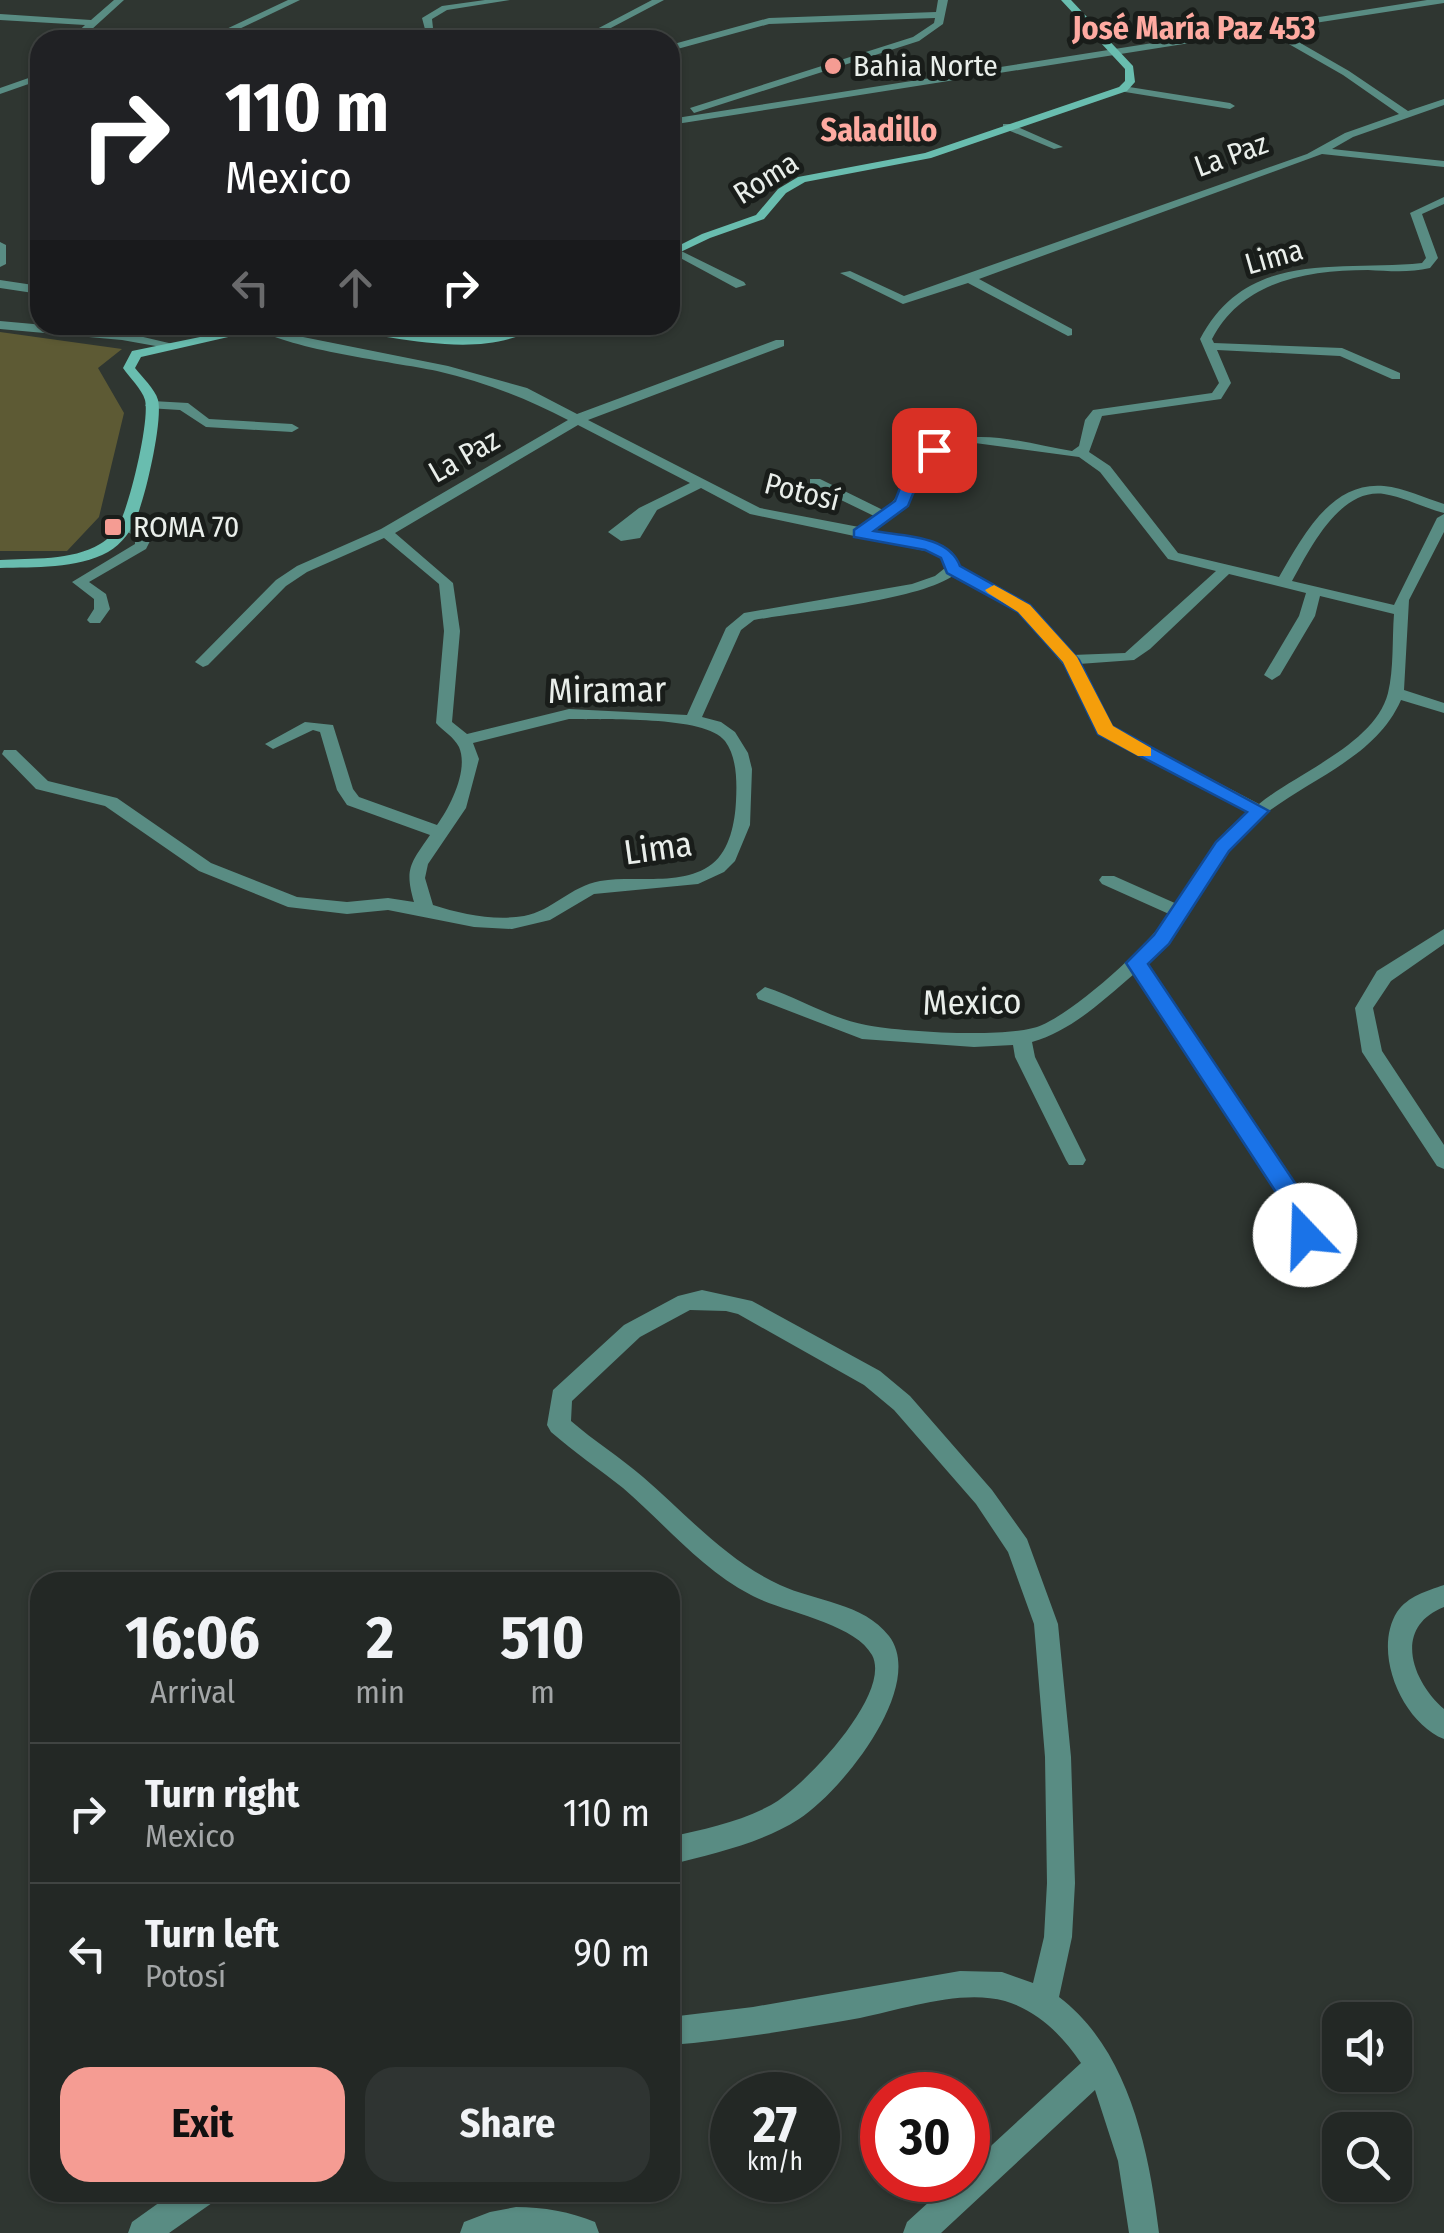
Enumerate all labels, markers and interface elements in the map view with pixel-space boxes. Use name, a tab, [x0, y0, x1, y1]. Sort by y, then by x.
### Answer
district label: José María Paz 453	[1071, 9, 1316, 47]
place label: Bahia Norte	[853, 48, 998, 84]
marker: Bahia Norte	[822, 55, 844, 77]
text: 110 m	[225, 66, 389, 150]
icon: right	[60, 70, 190, 200]
district label: Saladillo	[821, 111, 937, 149]
street label: La Paz	[1189, 125, 1273, 185]
street label: Roma	[727, 144, 805, 212]
text: Mexico	[225, 151, 352, 205]
street label: Lima	[1241, 232, 1307, 282]
icon: left	[223, 260, 278, 315]
icon: ahead	[328, 260, 383, 315]
icon: right	[433, 260, 488, 315]
pin	[892, 408, 977, 493]
street label: La Paz	[422, 421, 506, 490]
icon: arrive	[907, 423, 962, 478]
street label: Potosí	[761, 465, 843, 519]
place label: ROMA 70	[133, 509, 239, 545]
marker: ROMA 70	[102, 516, 124, 538]
street label: Miramar	[548, 668, 666, 712]
street label: Lima	[621, 822, 695, 874]
street label: Mexico	[922, 980, 1022, 1024]
position arrow	[1253, 1183, 1357, 1287]
text: 16:06	[125, 1602, 260, 1674]
text: 2	[366, 1602, 394, 1674]
text: 510	[500, 1602, 585, 1674]
text: Arrival	[150, 1673, 235, 1711]
text: min	[355, 1673, 405, 1711]
text: m	[530, 1673, 555, 1711]
text: Turn right	[145, 1771, 299, 1817]
icon: right	[60, 1786, 115, 1841]
text: 110 m	[563, 1790, 650, 1836]
text: Mexico	[145, 1817, 235, 1855]
text: Turn left	[145, 1911, 279, 1957]
icon: left	[60, 1926, 115, 1981]
text: 90 m	[574, 1930, 650, 1976]
text: Potosí	[145, 1957, 226, 1995]
map controls	[1322, 2002, 1412, 2202]
button: sound	[1322, 2002, 1412, 2092]
button: Exit	[60, 2067, 345, 2182]
button: Share	[365, 2067, 650, 2182]
speed limit sign: 30	[860, 2072, 990, 2202]
text: 27	[753, 2095, 797, 2155]
button: search	[1322, 2112, 1412, 2202]
text: km/h	[747, 2147, 803, 2177]

